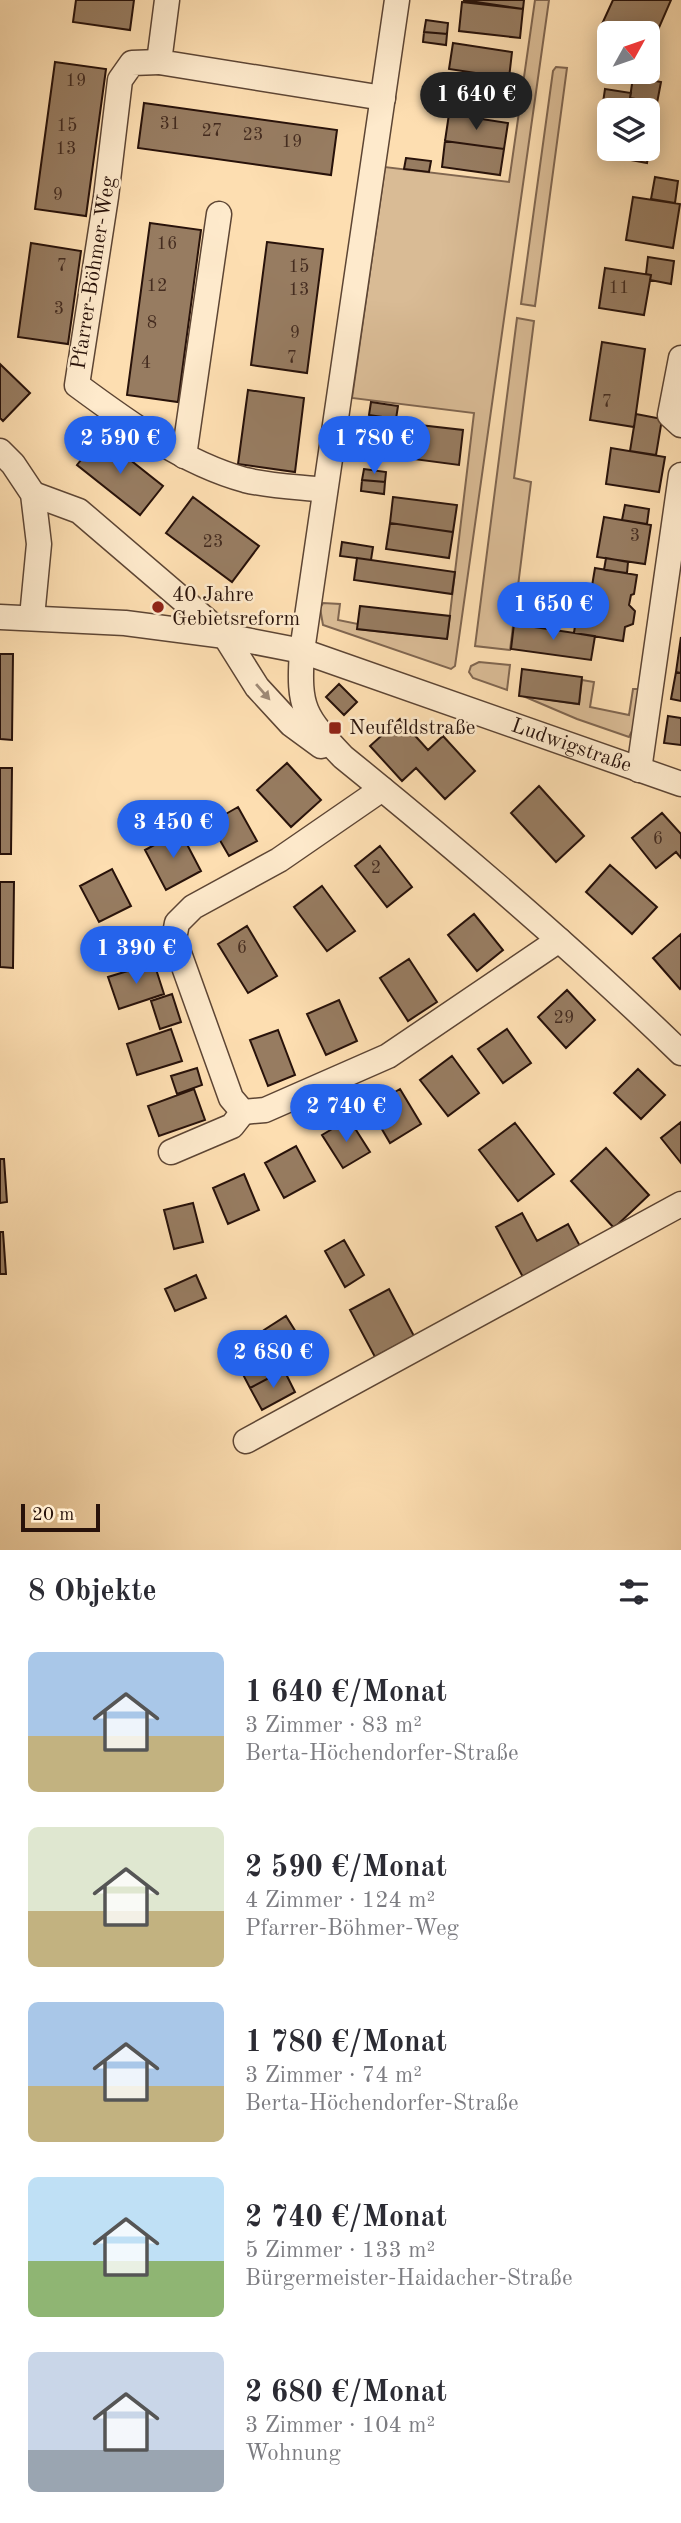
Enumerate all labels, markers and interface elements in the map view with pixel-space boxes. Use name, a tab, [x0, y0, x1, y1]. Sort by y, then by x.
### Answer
north arrow	[597, 21, 660, 84]
map controls	[597, 21, 660, 161]
house number: 19	[66, 72, 86, 90]
pin: 1 640 €	[411, 72, 541, 132]
text: 1 640 €	[436, 83, 516, 106]
button: layers	[597, 98, 660, 161]
house number: 31	[160, 115, 180, 133]
house number: 15	[57, 117, 77, 135]
house number: 27	[202, 122, 222, 140]
house number: 23	[243, 126, 263, 144]
house number: 19	[282, 133, 302, 151]
house number: 13	[56, 140, 76, 158]
street label: Pfarrer-Böhmer-Weg	[68, 174, 120, 371]
house number: 9	[53, 186, 63, 204]
house number: 16	[157, 235, 177, 253]
house number: 7	[57, 257, 67, 275]
house number: 15	[289, 258, 309, 276]
house number: 12	[147, 277, 167, 295]
house number: 11	[609, 279, 629, 297]
house number: 13	[289, 281, 309, 299]
house number: 3	[54, 300, 64, 318]
house number: 8	[147, 314, 157, 332]
house number: 9	[290, 324, 300, 342]
house number: 7	[287, 349, 297, 367]
house number: 4	[141, 354, 151, 372]
house number: 7	[602, 393, 612, 411]
pin: 2 590 €	[55, 416, 185, 476]
pin: 1 780 €	[309, 416, 439, 476]
text: 2 590 €	[80, 427, 160, 450]
text: 1 780 €	[334, 427, 414, 450]
house number: 3	[630, 527, 640, 545]
house number: 23	[203, 533, 223, 551]
pin: 1 650 €	[488, 582, 618, 642]
place label: 40 Jahre Gebietsreform	[172, 585, 300, 630]
text: 1 650 €	[513, 593, 593, 616]
marker: 40 Jahre Gebietsreform	[150, 599, 166, 615]
one-way arrow	[255, 684, 270, 701]
street label: Ludwigstraße	[509, 715, 634, 776]
place label: Neufeldstraße	[349, 718, 475, 739]
marker: Neufeldstraße	[327, 720, 343, 736]
pin: 3 450 €	[108, 800, 238, 860]
text: 3 450 €	[133, 811, 213, 834]
house number: 6	[653, 830, 663, 848]
house number: 2	[371, 859, 381, 877]
pin: 1 390 €	[71, 926, 201, 986]
text: 1 390 €	[96, 937, 176, 960]
house number: 6	[237, 939, 247, 957]
house number: 29	[554, 1009, 574, 1027]
pin: 2 740 €	[281, 1084, 411, 1144]
text: 2 740 €	[306, 1095, 386, 1118]
pin: 2 680 €	[208, 1330, 338, 1390]
text: 2 680 €	[233, 1341, 313, 1364]
scale bar	[21, 1501, 100, 1533]
text: 20 m	[32, 1506, 74, 1525]
icon: filters	[615, 1573, 653, 1611]
text: 8 Objekte	[28, 1577, 157, 1607]
text: 1 640 €/Monat	[245, 1678, 447, 1708]
icon: home	[84, 1680, 168, 1764]
text: 3 Zimmer · 83 m²	[245, 1714, 422, 1737]
text: Berta-Höchendorfer-Straße	[245, 1742, 519, 1765]
text: 2 590 €/Monat	[245, 1853, 447, 1883]
icon: home	[84, 1855, 168, 1939]
text: 4 Zimmer · 124 m²	[245, 1889, 435, 1912]
text: Pfarrer-Böhmer-Weg	[245, 1917, 459, 1940]
text: 1 780 €/Monat	[245, 2028, 447, 2058]
icon: home	[84, 2030, 168, 2114]
text: 3 Zimmer · 74 m²	[245, 2064, 422, 2087]
text: Berta-Höchendorfer-Straße	[245, 2092, 519, 2115]
text: 2 740 €/Monat	[245, 2203, 447, 2233]
icon: home	[84, 2205, 168, 2289]
text: 5 Zimmer · 133 m²	[245, 2239, 435, 2262]
text: Bürgermeister-Haidacher-Straße	[245, 2267, 573, 2290]
text: 2 680 €/Monat	[245, 2378, 447, 2408]
icon: home	[84, 2380, 168, 2464]
text: 3 Zimmer · 104 m²	[245, 2414, 435, 2437]
text: Wohnung	[245, 2442, 341, 2465]

